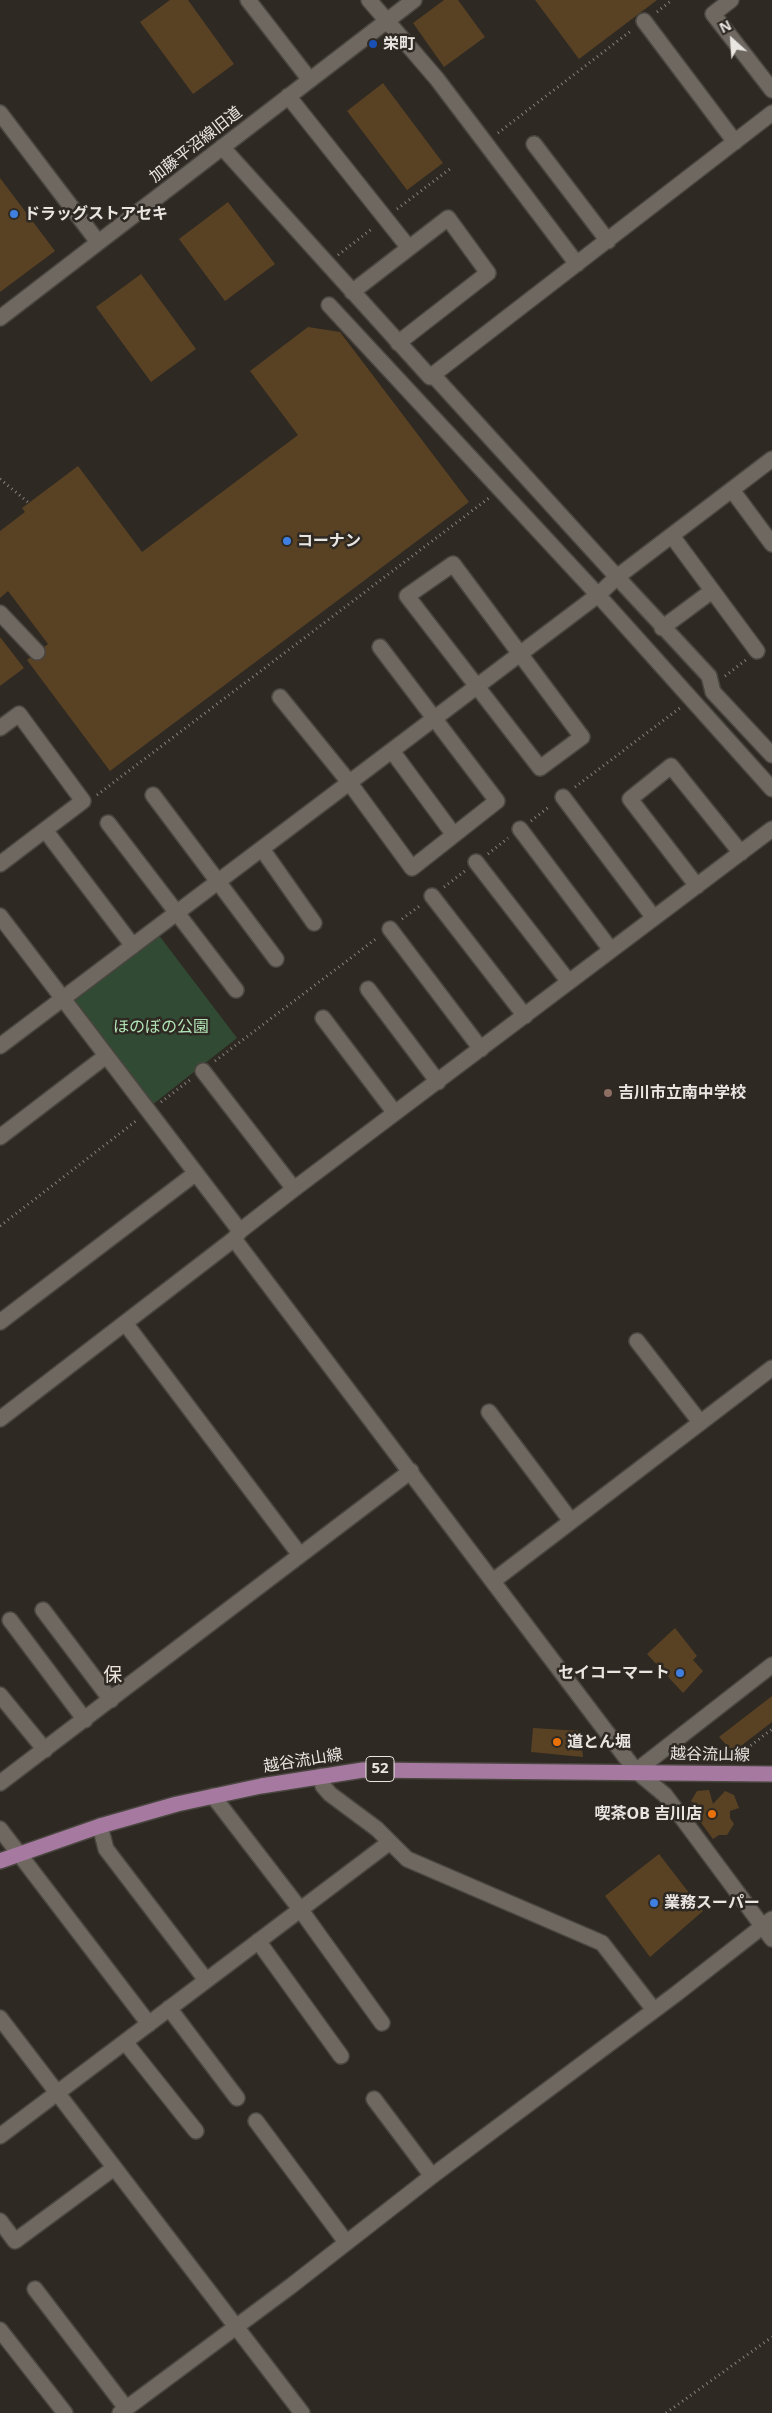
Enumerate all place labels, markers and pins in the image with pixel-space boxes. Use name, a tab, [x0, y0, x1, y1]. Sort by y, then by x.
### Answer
place label: 栄町	[383, 34, 415, 54]
marker: 栄町	[367, 38, 379, 50]
place label: ドラッグストアセキ	[24, 204, 168, 224]
marker: ドラッグストアセキ	[8, 208, 20, 220]
place label: コーナン	[297, 531, 361, 551]
marker: コーナン	[281, 535, 293, 547]
place label: 吉川市立南中学校	[618, 1083, 746, 1103]
marker: 吉川市立南中学校	[602, 1087, 614, 1099]
place label: セイコーマート	[558, 1663, 670, 1683]
marker: セイコーマート	[674, 1667, 686, 1679]
place label: 道とん堀	[567, 1732, 631, 1752]
marker: 道とん堀	[551, 1736, 563, 1748]
place label: 喫茶OB 吉川店	[595, 1804, 702, 1824]
marker: 喫茶OB 吉川店	[706, 1808, 718, 1820]
place label: 業務スーパー	[664, 1893, 760, 1913]
marker: 業務スーパー	[648, 1897, 660, 1909]

